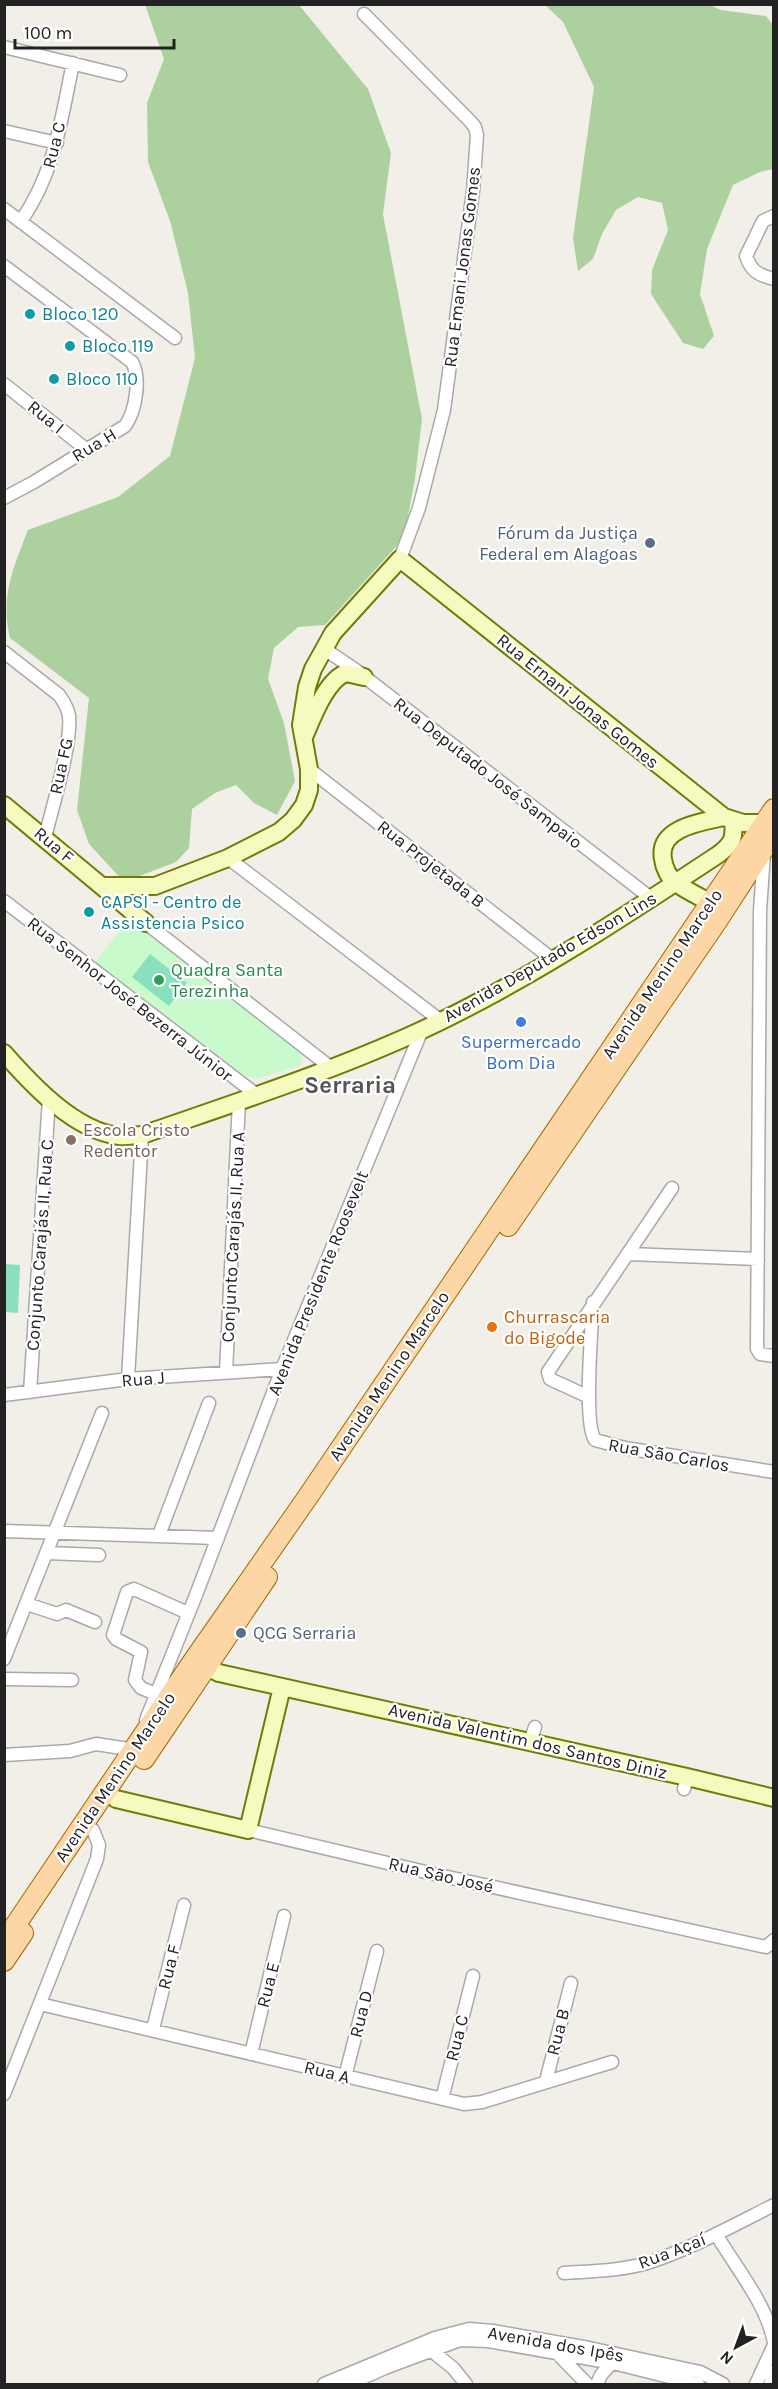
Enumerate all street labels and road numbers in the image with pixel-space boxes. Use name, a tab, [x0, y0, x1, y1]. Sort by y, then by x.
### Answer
street label: Rua C	[38, 119, 70, 171]
street label: Rua Emani Jonas Gomes	[439, 165, 485, 369]
street label: Rua I	[23, 396, 69, 438]
street label: Rua H	[68, 423, 120, 467]
street label: Rua Ernani Jonas Gomes	[492, 629, 664, 773]
street label: Rua Deputado José Sampaio	[389, 692, 587, 854]
street label: Rua FG	[44, 736, 78, 796]
street label: Rua Projetada B	[373, 815, 489, 913]
street label: Rua F	[29, 822, 79, 868]
street label: Avenida Menino Marcelo	[597, 885, 727, 1063]
street label: Avenida Deputado Edson Lins	[439, 887, 661, 1027]
street label: Rua Senhor José Bezerra Júnior	[23, 912, 238, 1086]
street label: Conjunto Carajás II, Rua A	[216, 1131, 250, 1343]
street label: Conjunto Carajás II, Rua C	[22, 1139, 58, 1351]
street label: Avenida Presidente Roosevelt	[263, 1167, 373, 1399]
street label: Avenida Menino Marcelo	[324, 1287, 454, 1465]
street label: Rua J	[120, 1366, 166, 1392]
street label: Rua São Carlos	[607, 1434, 731, 1476]
street label: Avenida Menino Marcelo	[50, 1688, 180, 1866]
street label: Avenida Valentim dos Santos Diniz	[386, 1698, 670, 1784]
street label: Rua São José	[386, 1852, 496, 1898]
street label: Rua F	[153, 1942, 185, 1992]
street label: Rua E	[252, 1960, 284, 2010]
street label: Rua D	[345, 1988, 377, 2040]
street label: Rua B	[542, 2006, 574, 2058]
street label: Rua C	[441, 2012, 473, 2064]
street label: Rua A	[302, 2056, 352, 2088]
street label: Rua Açaí	[635, 2228, 710, 2274]
street label: Avenida dos Ipês	[486, 2321, 626, 2367]

